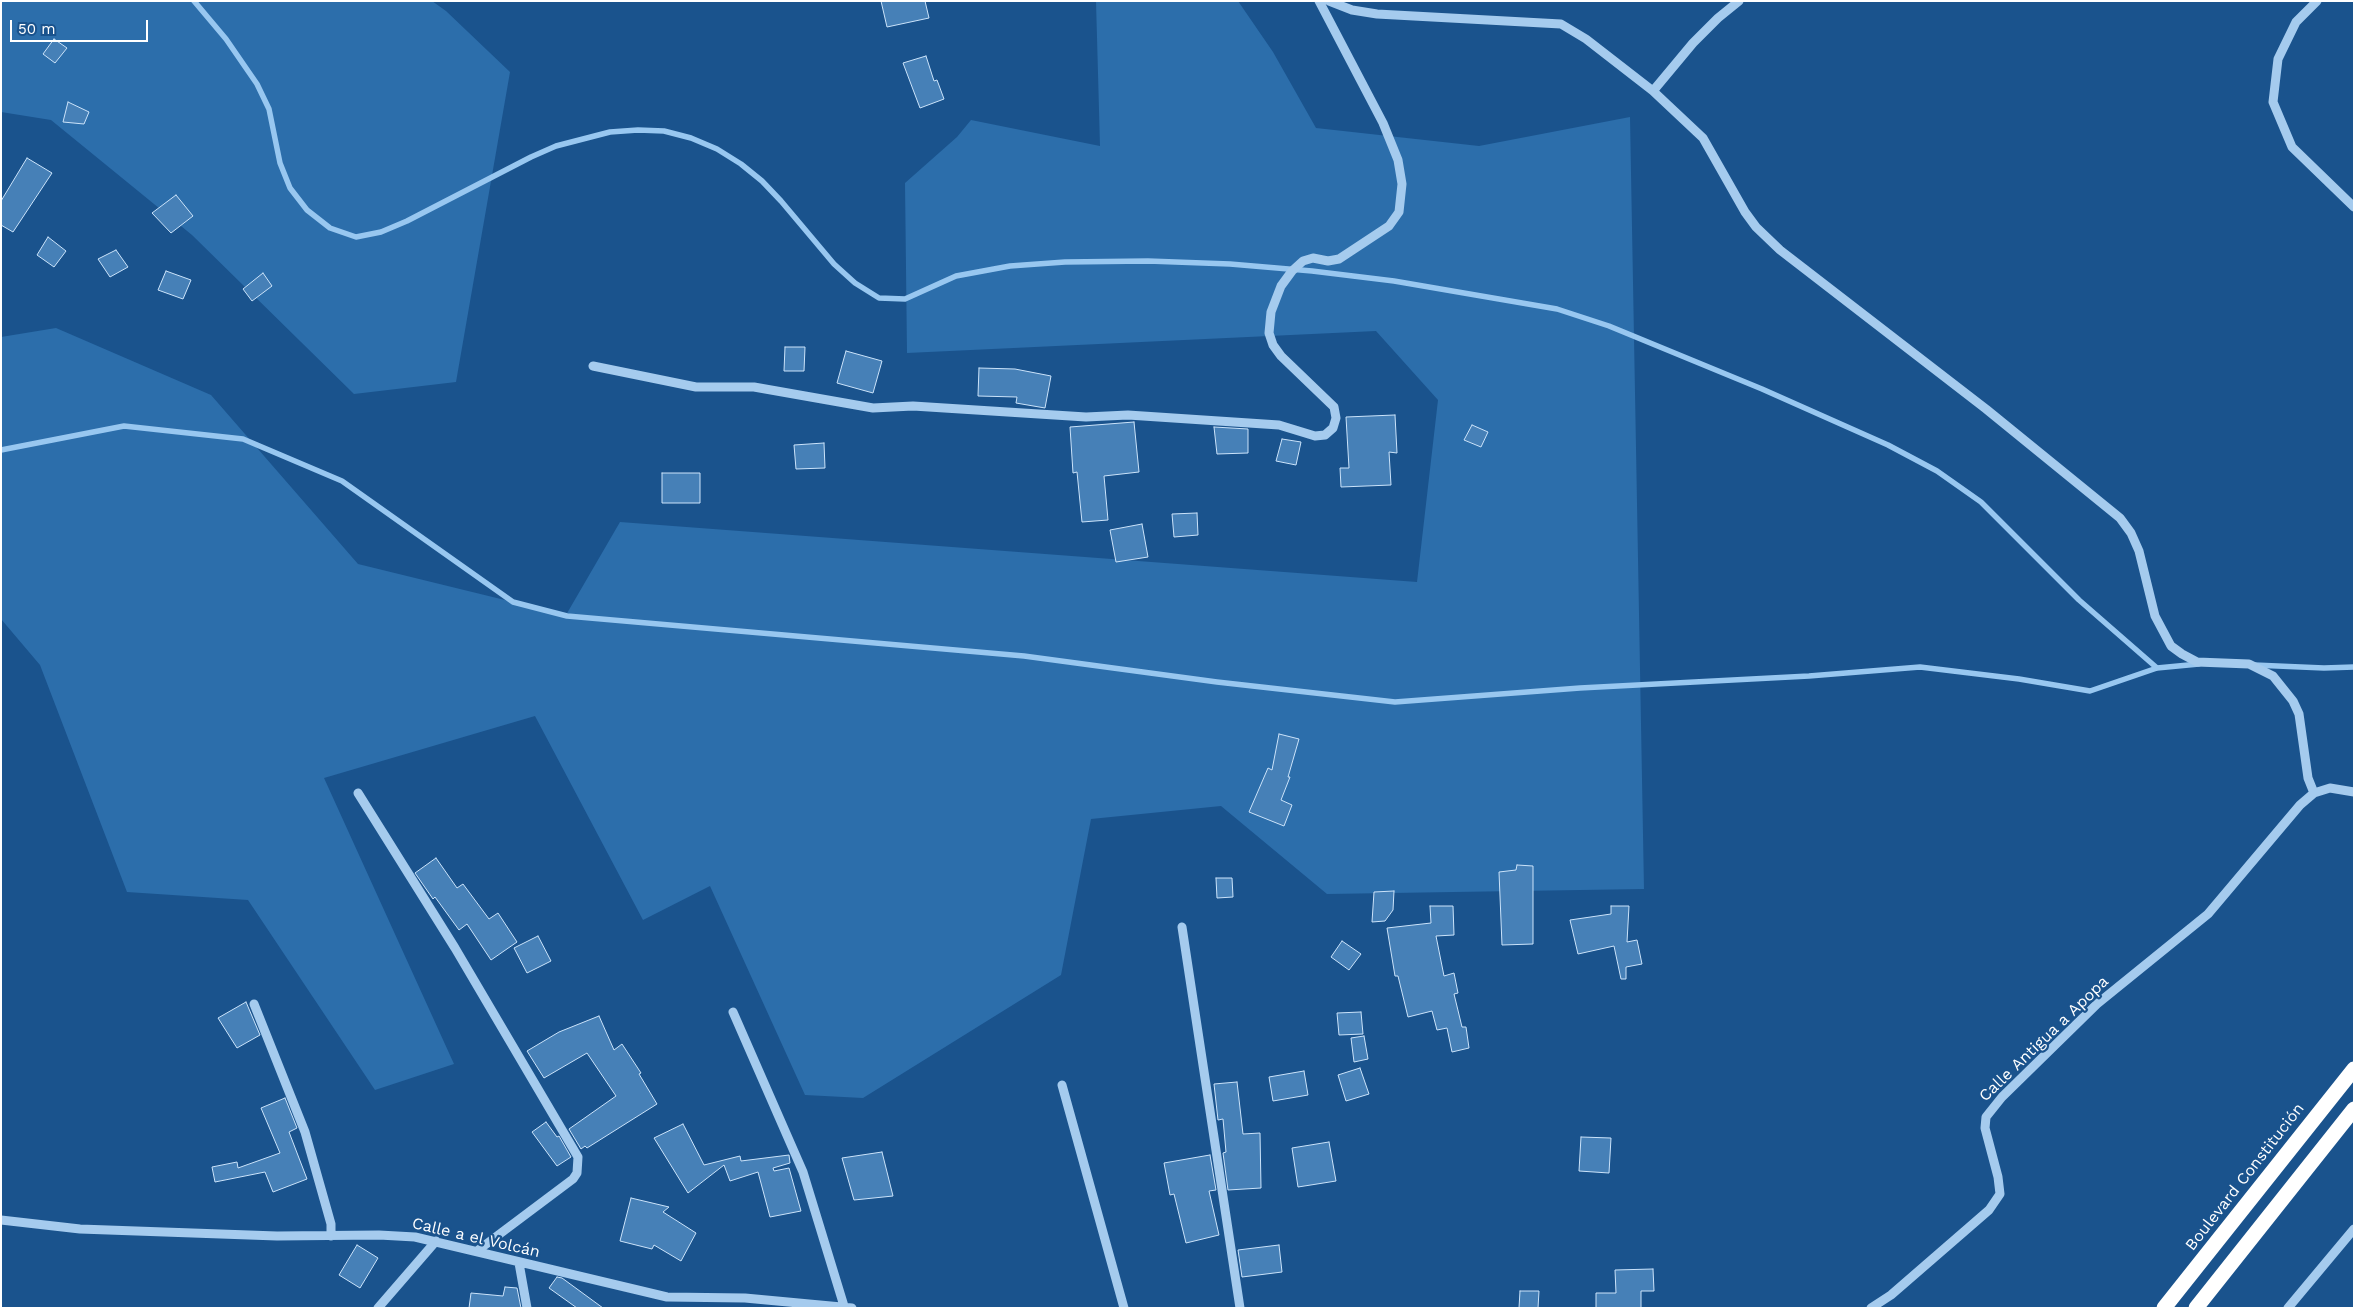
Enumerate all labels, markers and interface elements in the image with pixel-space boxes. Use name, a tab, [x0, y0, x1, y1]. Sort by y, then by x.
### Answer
scale bar	[12, 10, 150, 42]
text: 50 m	[18, 20, 55, 38]
street label: Calle Antigua a Apopa	[1975, 972, 2113, 1106]
street label: Boulevard Constitución	[2181, 1099, 2309, 1255]
street label: Calle a el Volcán	[410, 1214, 542, 1262]

